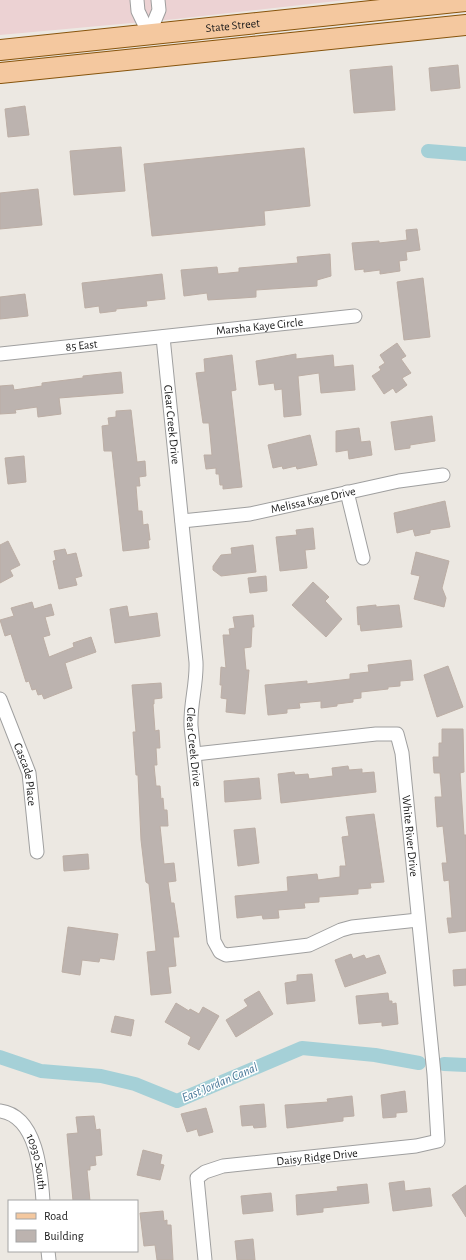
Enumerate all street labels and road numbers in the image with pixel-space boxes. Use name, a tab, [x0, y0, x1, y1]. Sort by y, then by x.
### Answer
street label: State Street	[205, 17, 261, 34]
street label: Marsha Kaye Circle	[215, 316, 304, 337]
street label: 85 East	[65, 338, 98, 353]
street label: Clear Creek Drive	[162, 384, 182, 465]
street label: Melissa Kaye Drive	[270, 485, 357, 515]
street label: Clear Creek Drive	[185, 707, 203, 787]
street label: Cascade Place	[12, 741, 38, 806]
street label: White River Drive	[400, 794, 420, 877]
street label: 10930 South	[24, 1132, 48, 1191]
street label: Daisy Ridge Drive	[276, 1147, 358, 1168]

